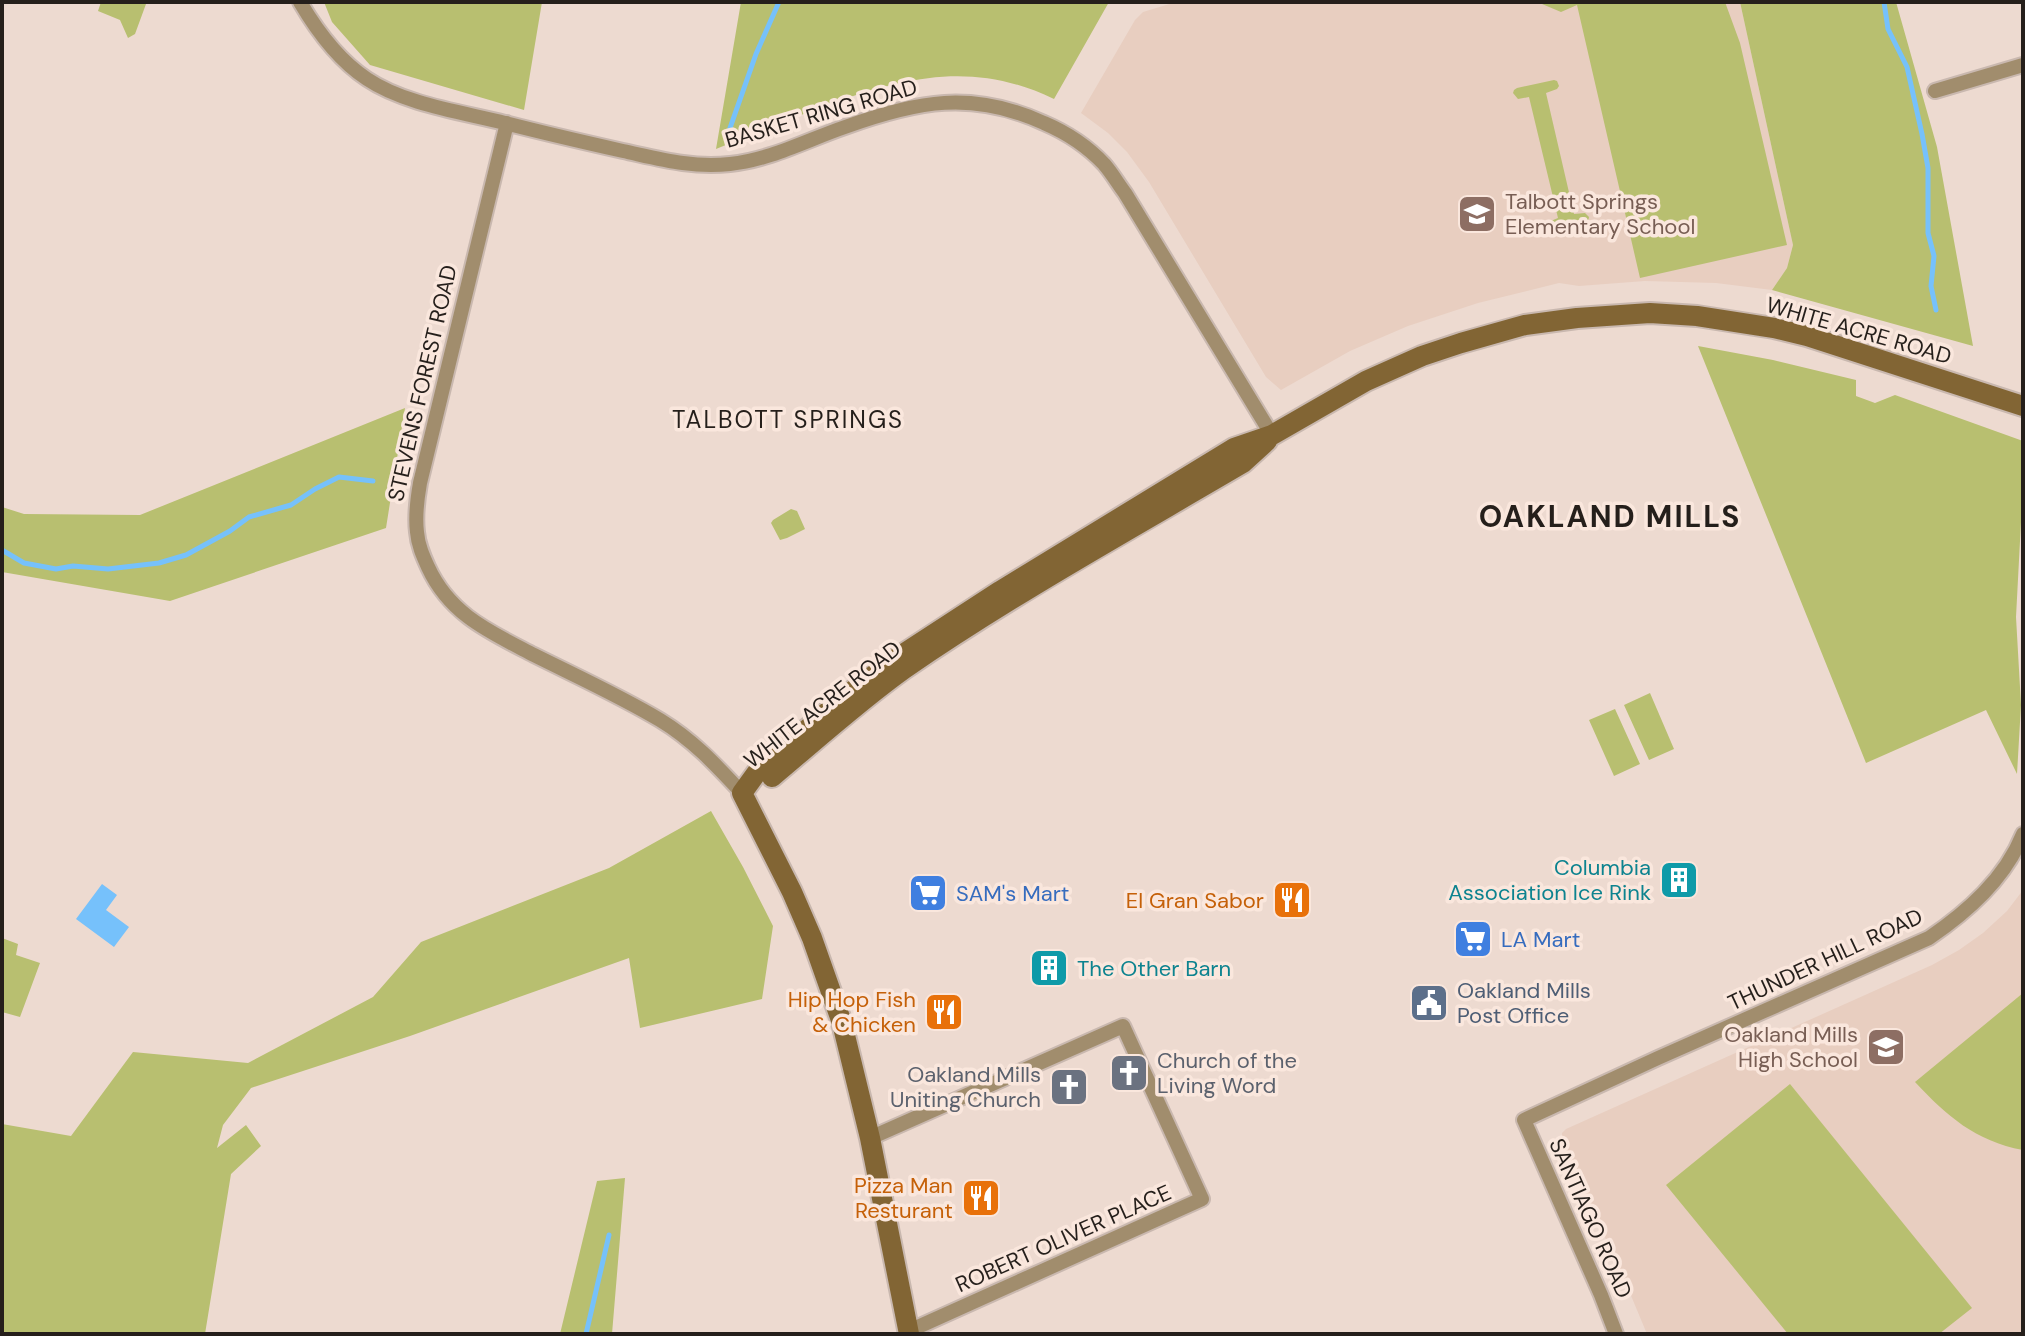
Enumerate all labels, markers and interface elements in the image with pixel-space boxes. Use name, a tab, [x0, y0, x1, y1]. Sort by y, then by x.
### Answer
street label: BASKET RING ROAD	[722, 72, 921, 155]
place label: Talbott Springs Elementary School	[1505, 187, 1695, 241]
school or university icon: Talbott Springs Elementary School	[1456, 193, 1498, 235]
street label: STEVENS FOREST ROAD	[381, 262, 464, 504]
street label: WHITE ACRE ROAD	[1763, 290, 1955, 371]
district label: TALBOTT SPRINGS	[672, 404, 904, 435]
district label: OAKLAND MILLS	[1479, 497, 1741, 536]
street label: WHITE ACRE ROAD	[738, 634, 907, 775]
place label: Columbia Association Ice Rink	[1448, 853, 1651, 907]
building icon: Columbia Association Ice Rink	[1658, 859, 1700, 901]
supermarket icon: SAM's Mart	[907, 872, 949, 914]
place label: SAM's Mart	[956, 879, 1070, 908]
restaurant icon: El Gran Sabor	[1271, 879, 1313, 921]
place label: El Gran Sabor	[1126, 886, 1264, 915]
street label: THUNDER HILL ROAD	[1723, 902, 1927, 1017]
supermarket icon: LA Mart	[1452, 918, 1494, 960]
place label: LA Mart	[1501, 925, 1580, 954]
building icon: The Other Barn	[1028, 947, 1070, 989]
place label: The Other Barn	[1077, 954, 1231, 983]
place label: Oakland Mills Post Office	[1457, 976, 1591, 1030]
public building icon: Oakland Mills Post Office	[1408, 982, 1450, 1024]
place label: Hip Hop Fish & Chicken	[788, 985, 916, 1039]
restaurant icon: Hip Hop Fish & Chicken	[923, 991, 965, 1033]
place label: Oakland Mills High School	[1724, 1020, 1858, 1074]
school or university icon: Oakland Mills High School	[1865, 1026, 1907, 1068]
place label: Church of the Living Word	[1157, 1046, 1297, 1100]
church icon: Church of the Living Word	[1108, 1052, 1150, 1094]
place label: Oakland Mills Uniting Church	[890, 1060, 1041, 1114]
church icon: Oakland Mills Uniting Church	[1048, 1066, 1090, 1108]
street label: SANTIAGO ROAD	[1542, 1134, 1639, 1303]
place label: Pizza Man Resturant	[854, 1171, 953, 1225]
restaurant icon: Pizza Man Resturant	[960, 1177, 1002, 1219]
street label: ROBERT OLIVER PLACE	[951, 1178, 1176, 1299]

